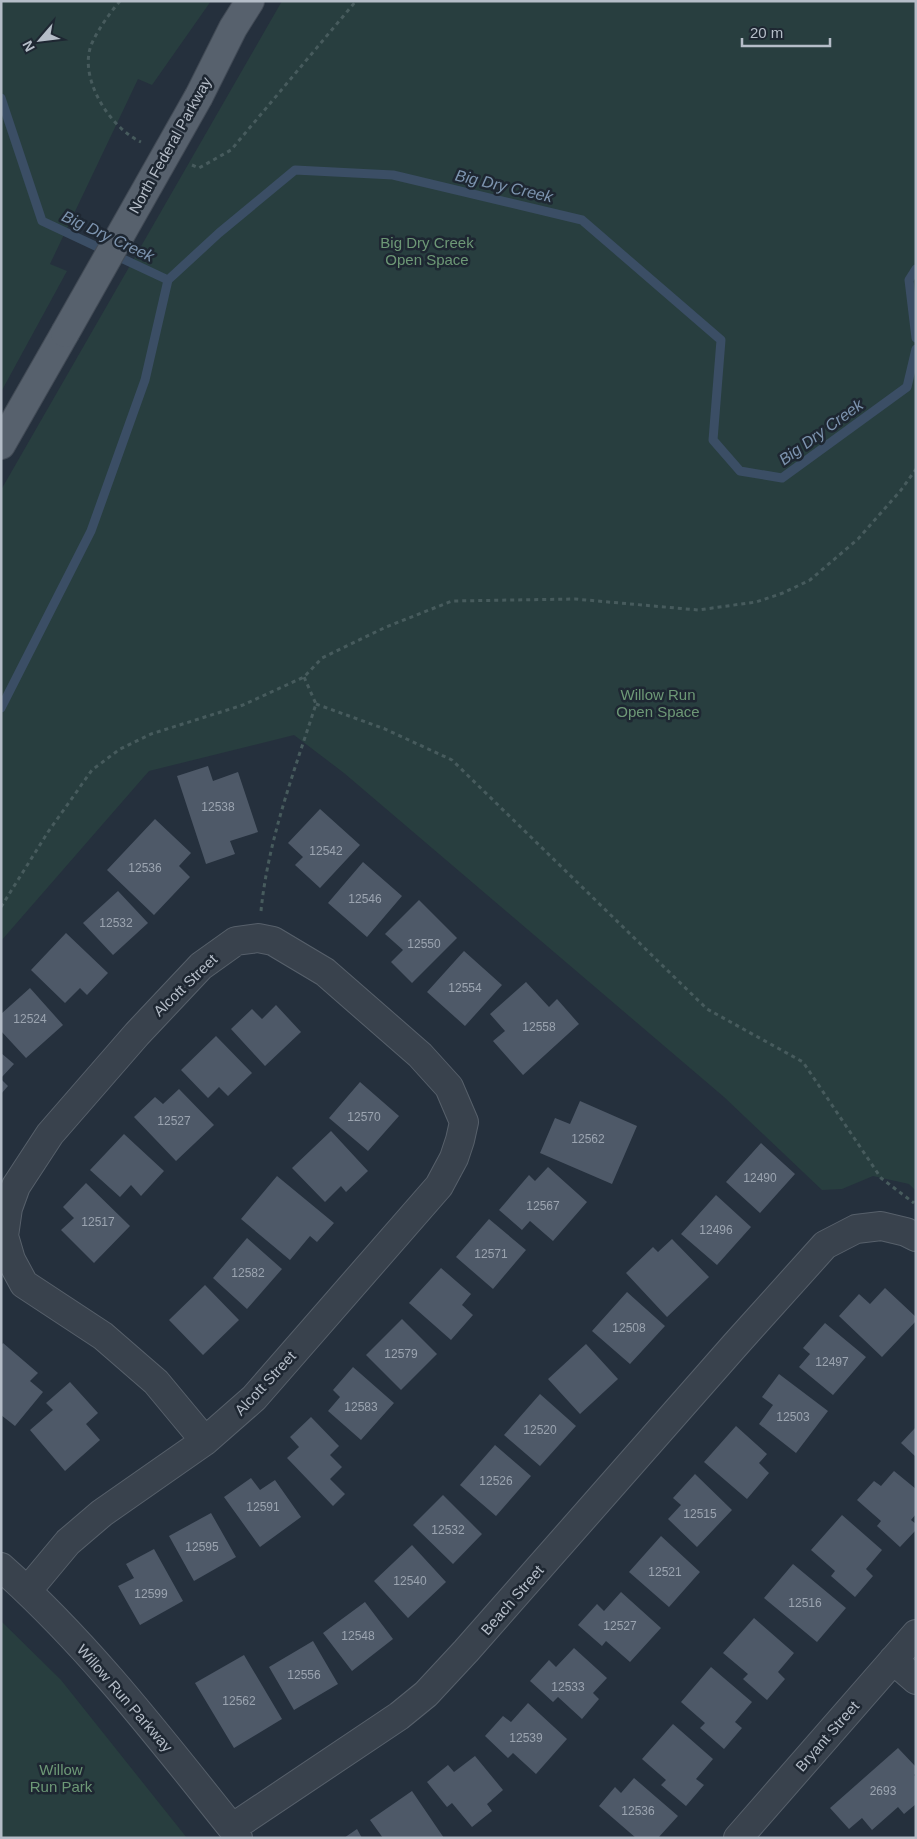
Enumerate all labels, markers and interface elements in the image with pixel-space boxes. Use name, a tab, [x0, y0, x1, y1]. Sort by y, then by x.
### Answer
north arrow	[15, 15, 65, 65]
scale bar	[742, 15, 830, 47]
text: 20 m	[750, 24, 783, 41]
text: N	[19, 38, 38, 54]
street label: North Federal Parkway	[125, 73, 215, 216]
water label: Big Dry Creek	[454, 167, 555, 206]
water label: Big Dry Creek	[59, 207, 158, 265]
park label: Big Dry Creek Open Space	[380, 234, 474, 268]
water label: Big Dry Creek	[776, 395, 867, 468]
park label: Willow Run Open Space	[616, 686, 700, 720]
house number: 12538	[201, 800, 235, 814]
house number: 12542	[309, 844, 343, 858]
house number: 12536	[128, 861, 162, 875]
house number: 12546	[348, 892, 382, 906]
house number: 12532	[99, 916, 133, 930]
house number: 12550	[407, 937, 441, 951]
street label: Alcott Street	[150, 950, 221, 1019]
house number: 12554	[448, 981, 482, 995]
house number: 12524	[13, 1012, 47, 1026]
house number: 12558	[522, 1020, 556, 1034]
house number: 12570	[347, 1110, 381, 1124]
house number: 12527	[157, 1114, 191, 1128]
house number: 12562	[571, 1132, 605, 1146]
house number: 12490	[743, 1171, 777, 1185]
house number: 12567	[526, 1199, 560, 1213]
house number: 12517	[81, 1215, 115, 1229]
house number: 12496	[699, 1223, 733, 1237]
house number: 12571	[474, 1247, 508, 1261]
house number: 12582	[231, 1266, 265, 1280]
house number: 12508	[612, 1321, 646, 1335]
street label: Alcott Street	[231, 1347, 300, 1419]
house number: 12579	[384, 1347, 418, 1361]
house number: 12497	[815, 1355, 849, 1369]
house number: 12583	[344, 1400, 378, 1414]
house number: 12503	[776, 1410, 810, 1424]
house number: 12520	[523, 1423, 557, 1437]
house number: 12526	[479, 1474, 513, 1488]
house number: 12591	[246, 1500, 280, 1514]
house number: 12515	[683, 1507, 717, 1521]
house number: 12532	[431, 1523, 465, 1537]
house number: 12595	[185, 1540, 219, 1554]
street label: Beach Street	[477, 1561, 547, 1638]
house number: 12521	[648, 1565, 682, 1579]
house number: 12540	[393, 1574, 427, 1588]
house number: 12599	[134, 1587, 168, 1601]
house number: 12516	[788, 1596, 822, 1610]
house number: 12527	[603, 1619, 637, 1633]
house number: 12548	[341, 1629, 375, 1643]
street label: Willow Run Parkway	[74, 1641, 177, 1756]
house number: 12556	[287, 1668, 321, 1682]
house number: 12533	[551, 1680, 585, 1694]
house number: 12562	[222, 1694, 256, 1708]
street label: Bryant Street	[792, 1697, 863, 1775]
house number: 12539	[509, 1731, 543, 1745]
park label: Willow Run Park	[30, 1761, 93, 1795]
house number: 2693	[870, 1784, 897, 1798]
house number: 12536	[621, 1804, 655, 1818]

